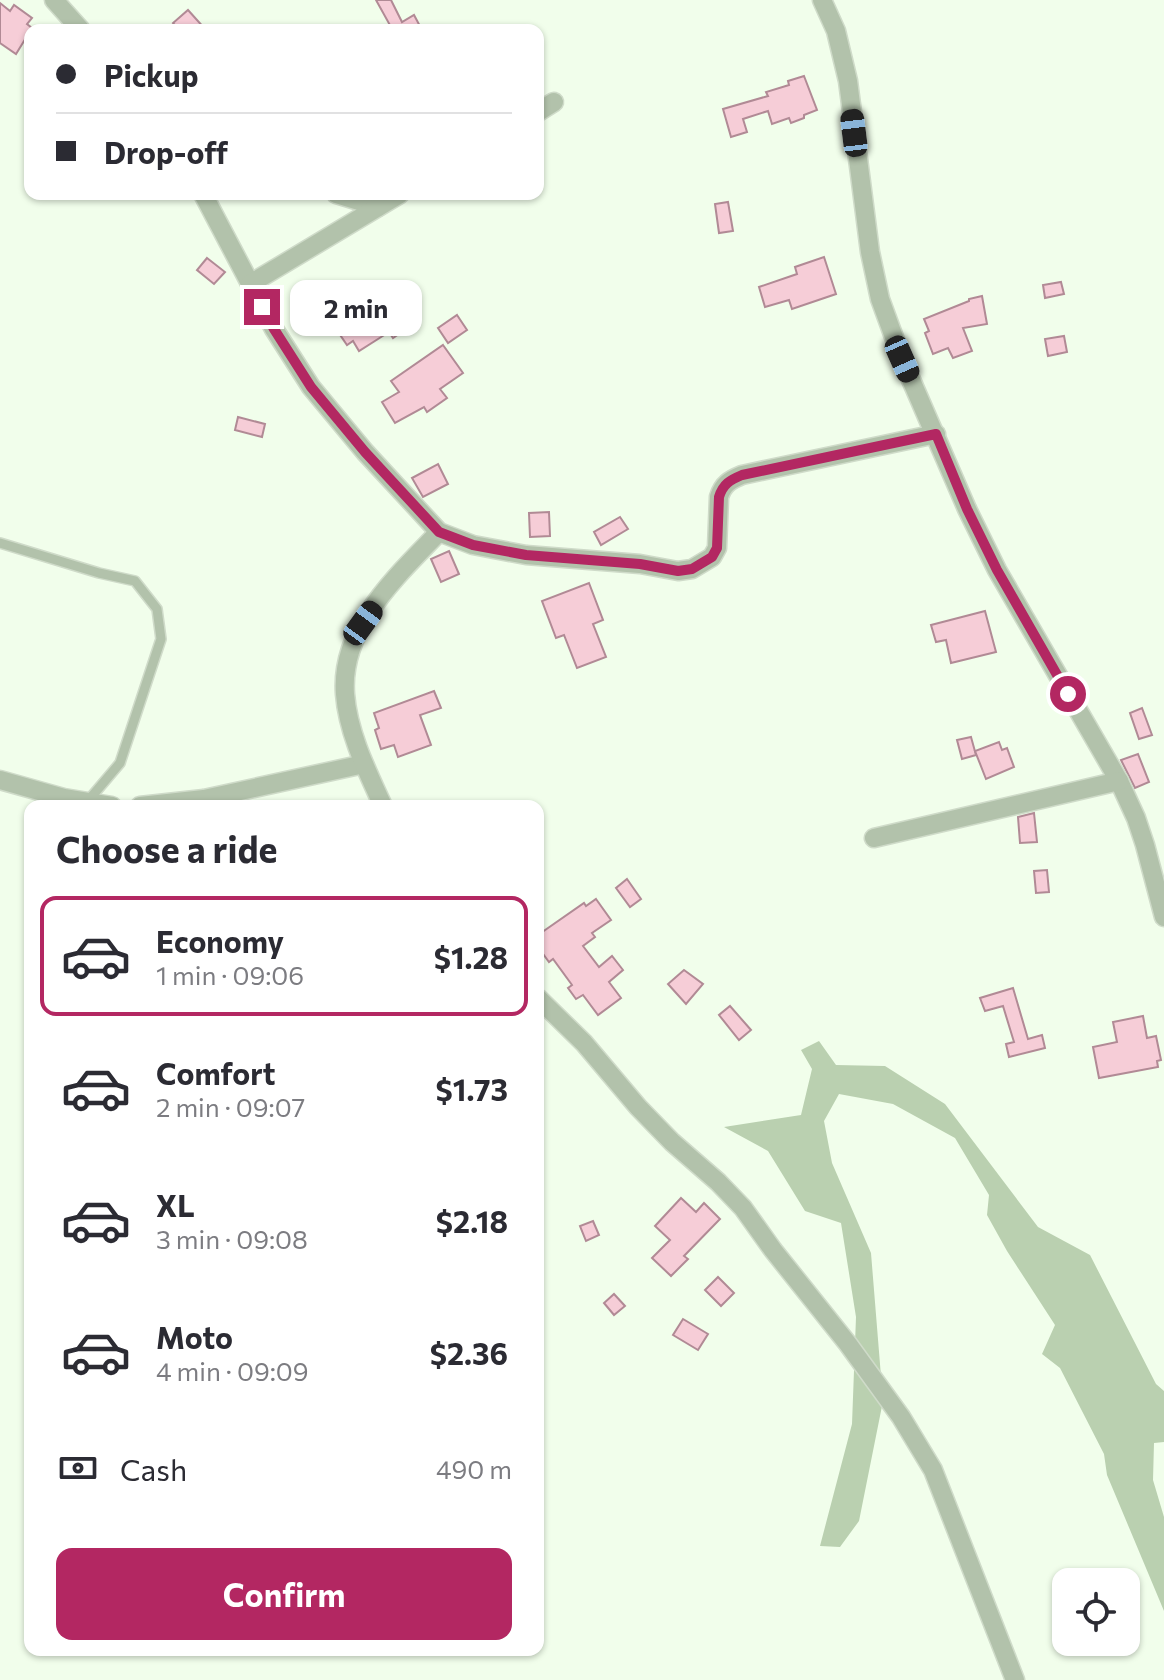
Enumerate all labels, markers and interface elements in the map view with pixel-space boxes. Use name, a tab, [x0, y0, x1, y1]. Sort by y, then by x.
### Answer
text: Pickup	[104, 56, 198, 93]
car	[839, 108, 869, 158]
text: Drop-off	[104, 133, 228, 170]
callout: 2 min	[290, 279, 422, 335]
route end	[244, 289, 280, 325]
text: 2 min	[324, 292, 388, 323]
car	[881, 332, 923, 386]
car	[339, 597, 387, 649]
route start	[1050, 676, 1086, 712]
text: Choose a ride	[56, 826, 277, 870]
icon: car	[60, 920, 132, 992]
text: Economy	[156, 922, 284, 959]
text: $1.28	[434, 938, 508, 975]
text: 1 min · 09:06	[156, 959, 304, 990]
icon: car	[60, 1052, 132, 1124]
text: Comfort	[156, 1054, 275, 1091]
text: $1.73	[436, 1070, 508, 1107]
text: 2 min · 09:07	[156, 1091, 305, 1122]
icon: car	[60, 1184, 132, 1256]
text: XL	[156, 1186, 195, 1223]
text: $2.18	[436, 1202, 508, 1239]
text: 3 min · 09:08	[156, 1223, 308, 1254]
icon: car	[60, 1316, 132, 1388]
text: Moto	[156, 1318, 233, 1355]
text: $2.36	[430, 1334, 508, 1371]
text: 4 min · 09:09	[156, 1355, 309, 1386]
icon: cash	[56, 1446, 100, 1490]
text: Cash	[120, 1450, 187, 1487]
text: 490 m	[436, 1453, 512, 1484]
button: Confirm	[56, 1548, 512, 1640]
map controls	[1052, 1568, 1140, 1656]
button: locate	[1052, 1568, 1140, 1656]

